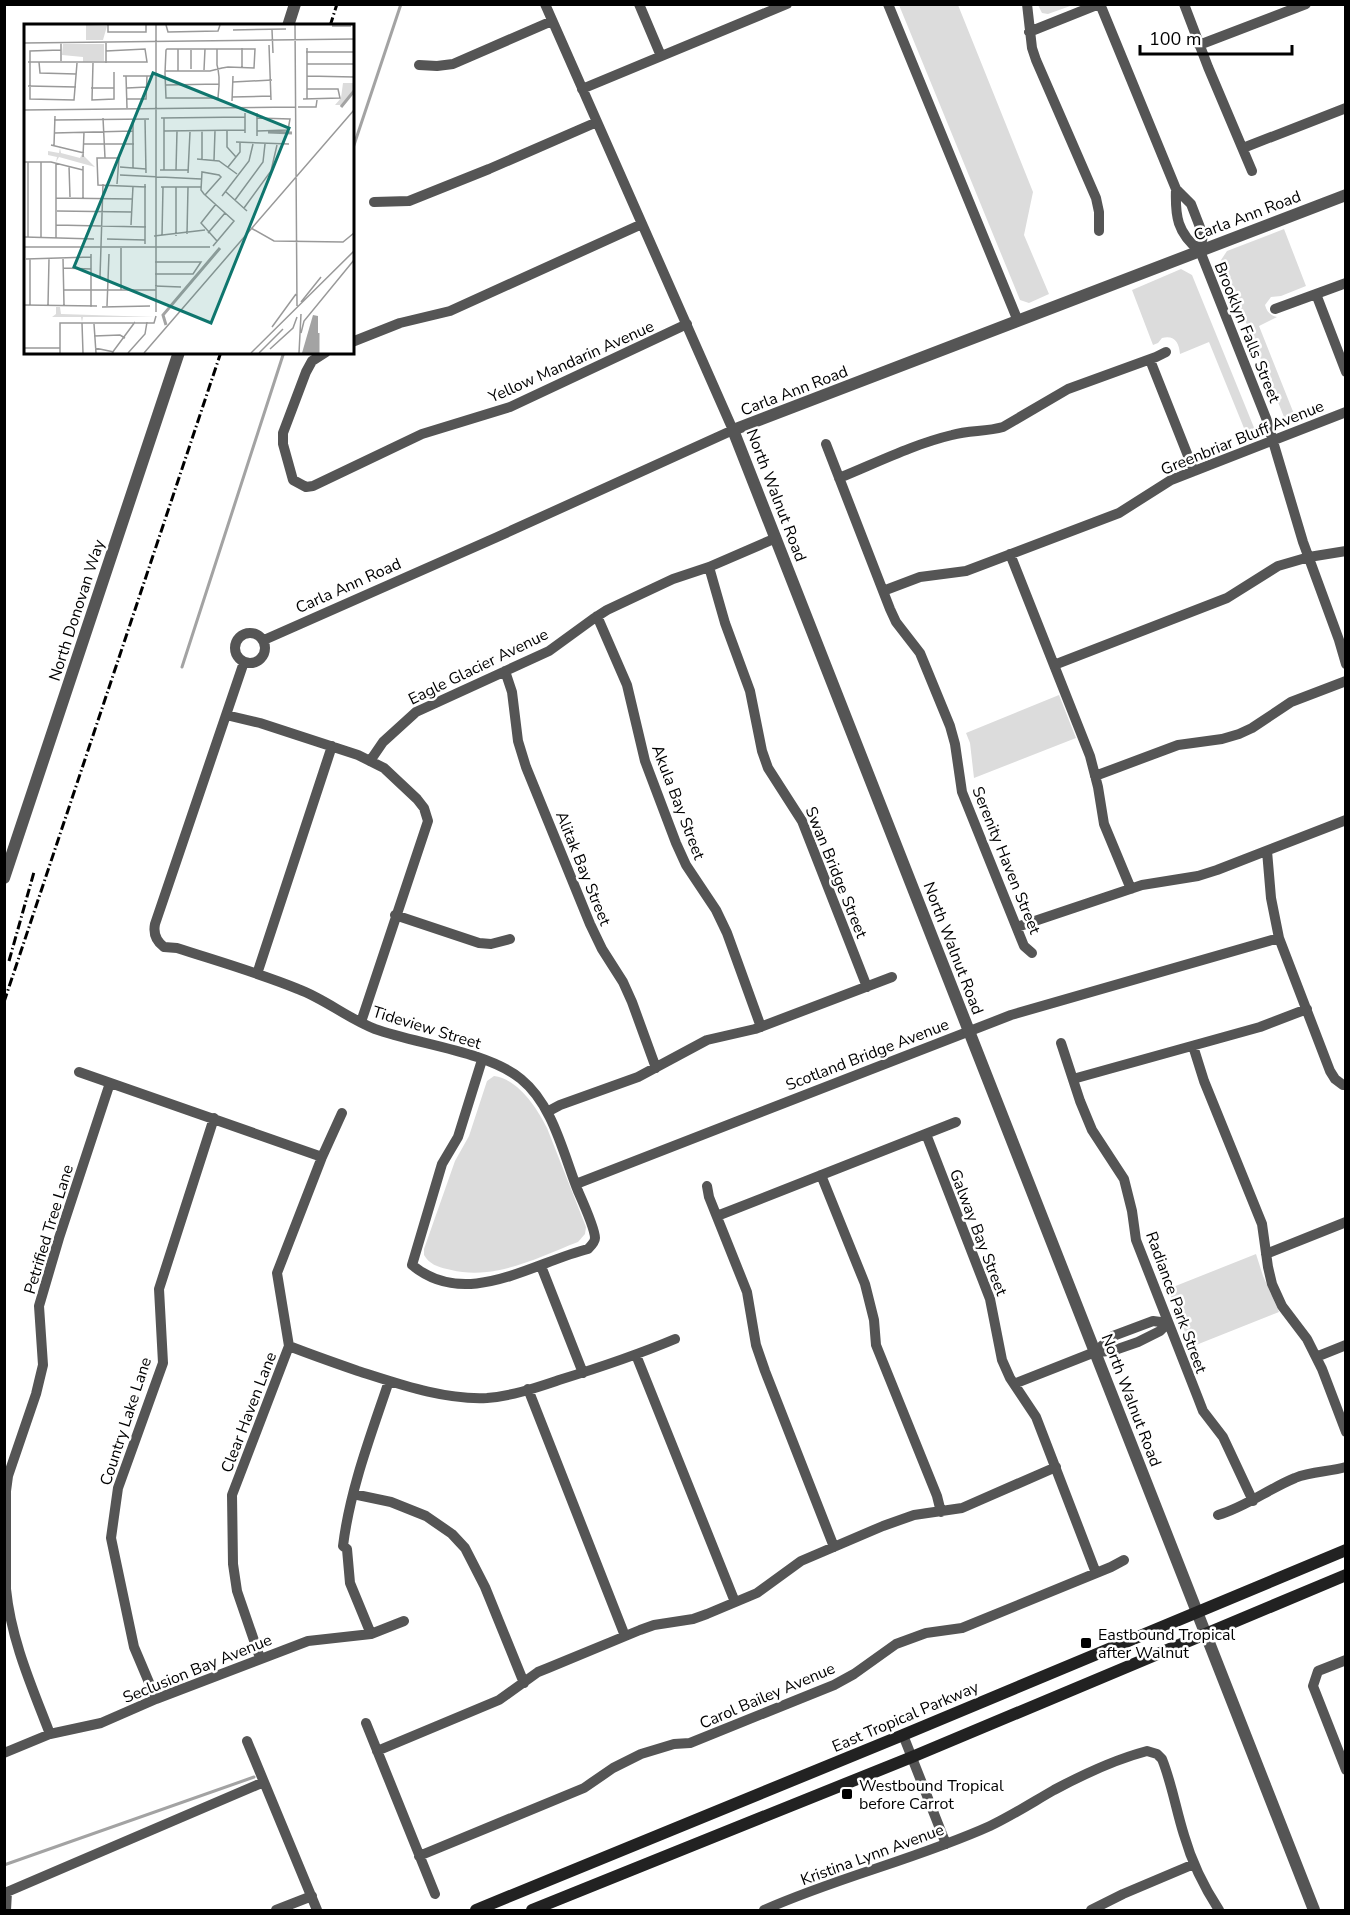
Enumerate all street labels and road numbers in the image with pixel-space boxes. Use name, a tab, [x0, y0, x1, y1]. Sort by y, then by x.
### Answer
street label: Carla Ann Road	[1191, 185, 1304, 246]
street label: Brooklyn Falls Street	[1209, 259, 1286, 406]
street label: Yellow Mandarin Avenue	[484, 316, 658, 409]
street label: Carla Ann Road	[738, 360, 851, 421]
street label: Greenbriar Bluff Avenue	[1158, 395, 1327, 481]
street label: North Walnut Road	[741, 426, 812, 565]
street label: North Donovan Way	[44, 536, 110, 684]
street label: Carla Ann Road	[292, 553, 405, 619]
street label: Eagle Glacier Avenue	[405, 623, 552, 710]
street label: Akula Bay Street	[646, 742, 710, 863]
street label: Serenity Haven Street	[966, 783, 1046, 938]
street label: Swan Bridge Street	[800, 803, 873, 942]
street label: Alitak Bay Street	[550, 808, 616, 929]
street label: North Walnut Road	[918, 879, 989, 1018]
street label: Tideview Street	[370, 1001, 484, 1055]
street label: Scotland Bridge Avenue	[783, 1014, 952, 1096]
street label: Petrified Tree Lane	[19, 1162, 79, 1297]
street label: Galway Bay Street	[944, 1166, 1012, 1299]
street label: Radiance Park Street	[1140, 1228, 1212, 1377]
street label: North Walnut Road	[1096, 1331, 1167, 1470]
street label: Clear Haven Lane	[216, 1349, 282, 1476]
street label: Country Lake Lane	[95, 1354, 157, 1488]
street label: Seclusion Bay Avenue	[120, 1629, 275, 1709]
street label: Carol Bailey Avenue	[696, 1657, 839, 1734]
street label: East Tropical Parkway	[829, 1676, 983, 1758]
street label: Kristina Lynn Avenue	[798, 1819, 947, 1891]

